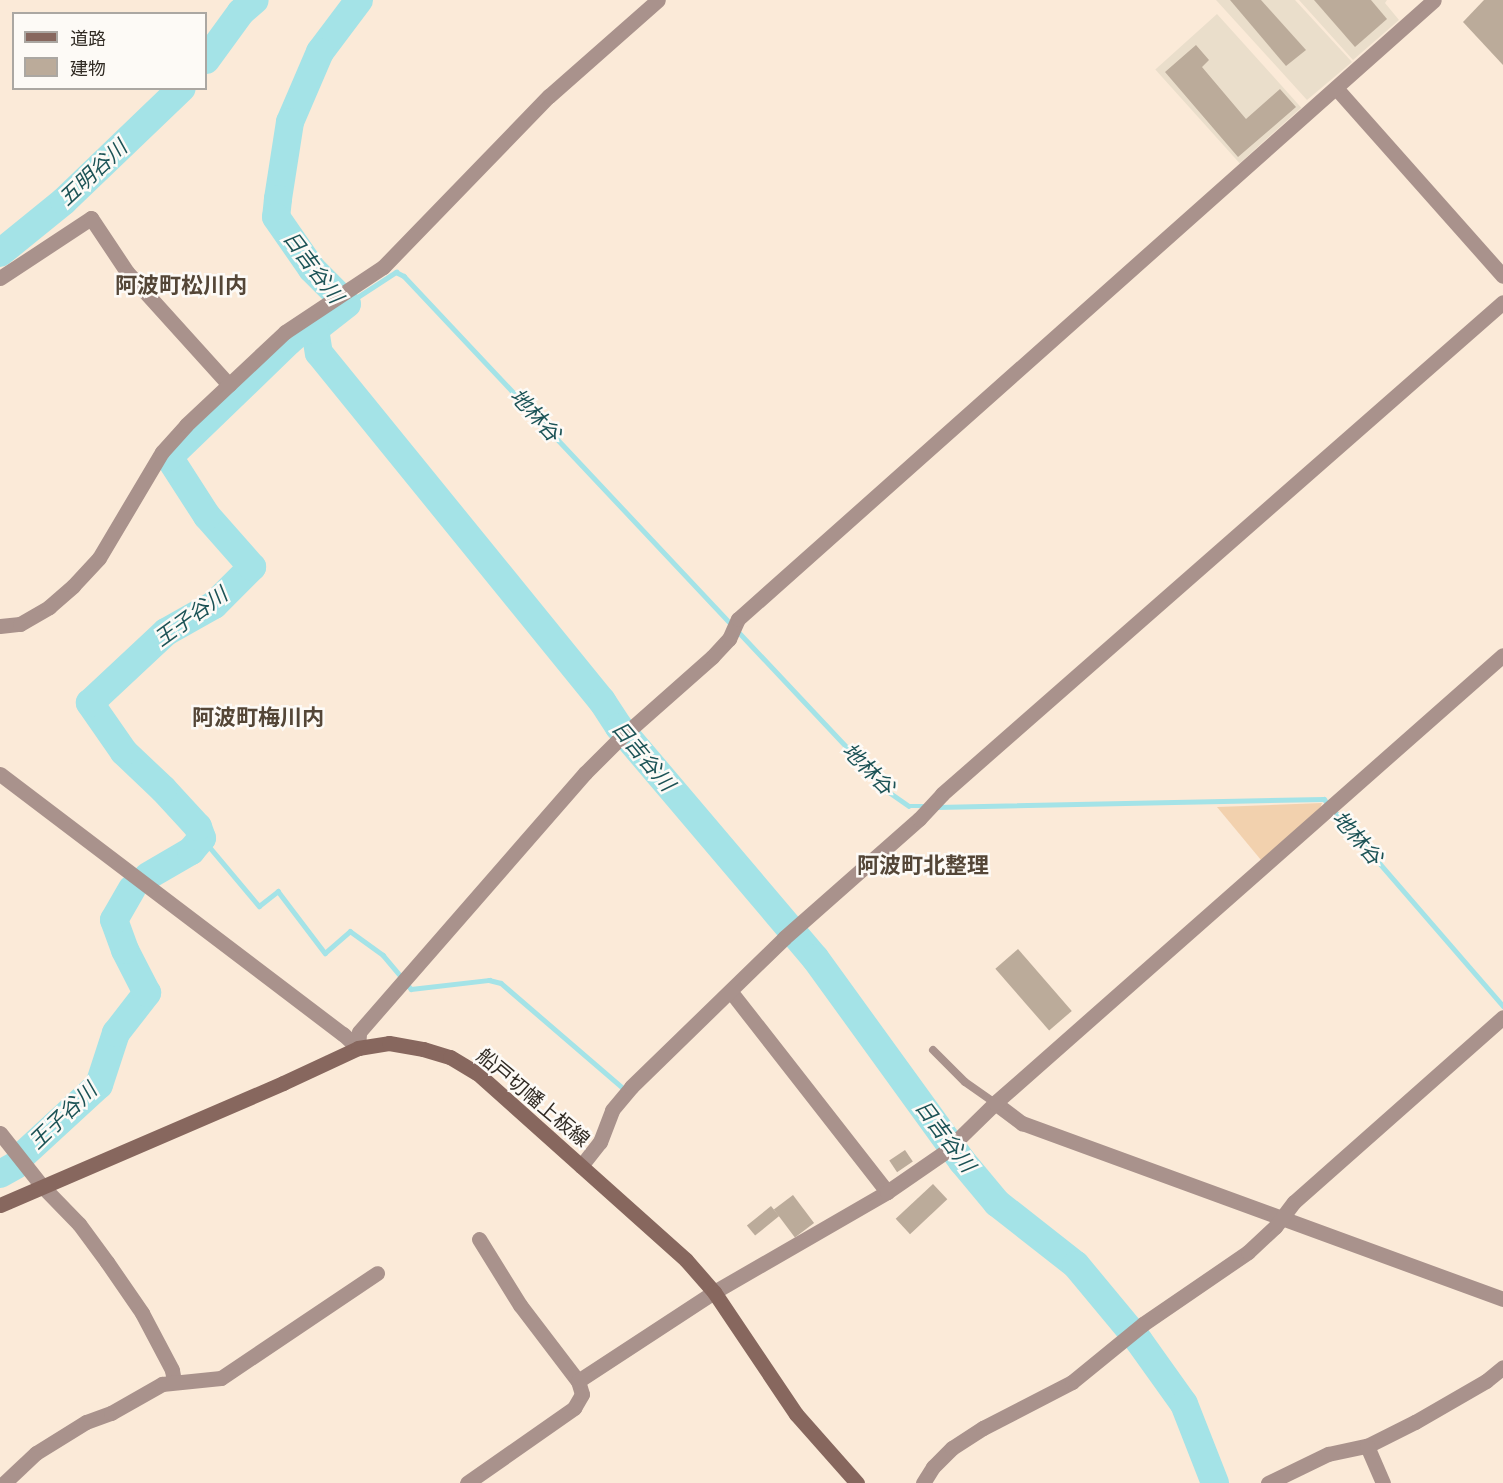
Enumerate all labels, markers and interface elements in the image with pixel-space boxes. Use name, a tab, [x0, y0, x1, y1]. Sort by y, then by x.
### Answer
legend	[12, 12, 207, 90]
text: 道路	[70, 28, 106, 50]
text: 建物	[70, 58, 106, 80]
water label: 五明谷川	[54, 135, 132, 211]
water label: 日吉谷川	[278, 226, 348, 308]
district label: 阿波町松川内	[115, 273, 247, 299]
water label: 地林谷	[504, 383, 566, 447]
water label: 王子谷川	[150, 582, 232, 652]
district label: 阿波町梅川内	[192, 705, 324, 731]
water label: 日吉谷川	[606, 716, 680, 796]
water label: 地林谷	[837, 738, 899, 800]
water label: 地林谷	[1327, 806, 1387, 870]
district label: 阿波町北整理	[857, 853, 989, 879]
street label: 船戸切幡上板線	[472, 1044, 594, 1152]
water label: 王子谷川	[24, 1078, 102, 1154]
water label: 日吉谷川	[910, 1095, 980, 1177]

